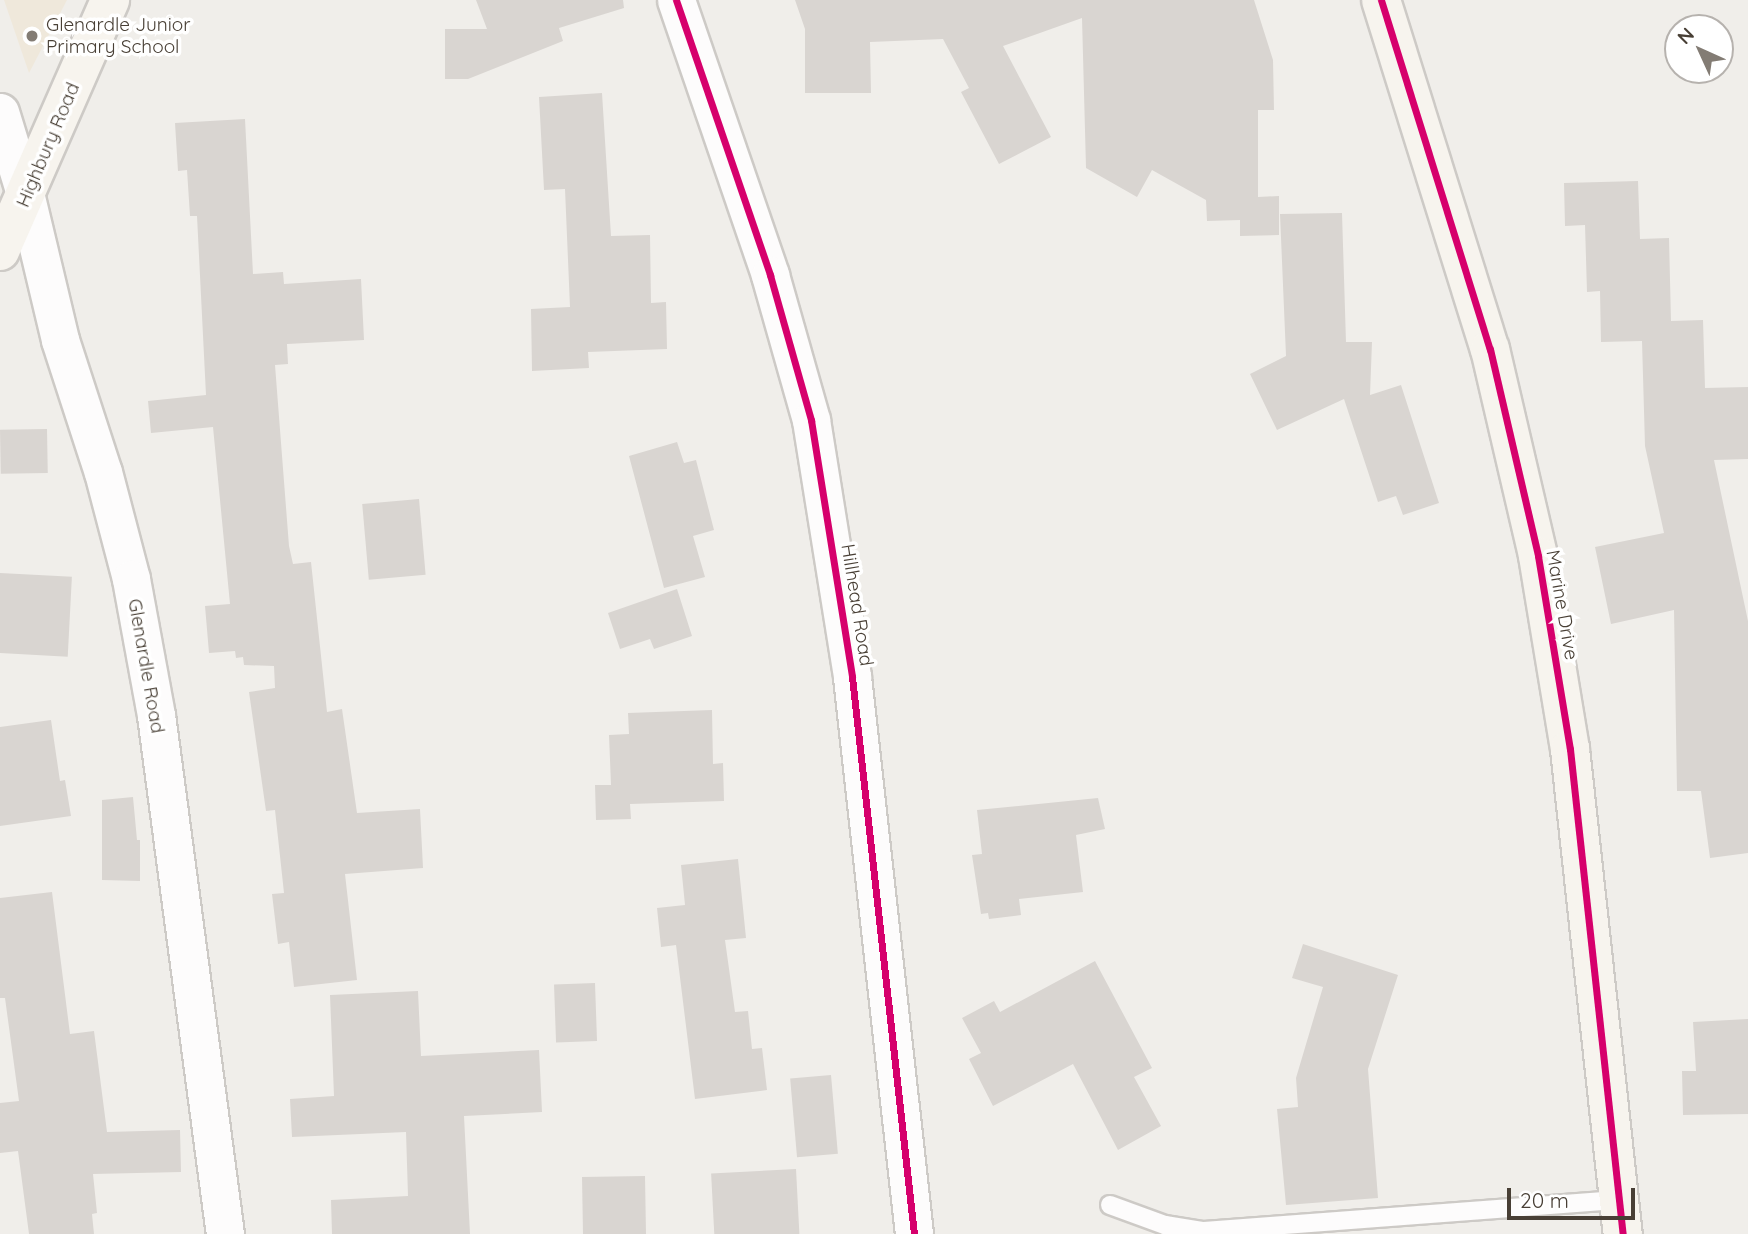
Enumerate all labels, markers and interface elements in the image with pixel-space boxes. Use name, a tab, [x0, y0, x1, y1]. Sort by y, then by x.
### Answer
place label: Glenardle Junior Primary School	[46, 14, 191, 58]
north arrow	[1664, 14, 1734, 84]
text: N	[1672, 22, 1699, 49]
marker: Glenardle Junior Primary School	[24, 28, 40, 44]
street label: Highbury Road	[11, 79, 85, 211]
street label: Hillhead Road	[836, 542, 878, 668]
street label: Marine Drive	[1541, 548, 1583, 662]
street label: Glenardle Road	[123, 597, 169, 735]
scale bar	[1510, 1174, 1638, 1218]
text: 20 m	[1520, 1187, 1569, 1213]

